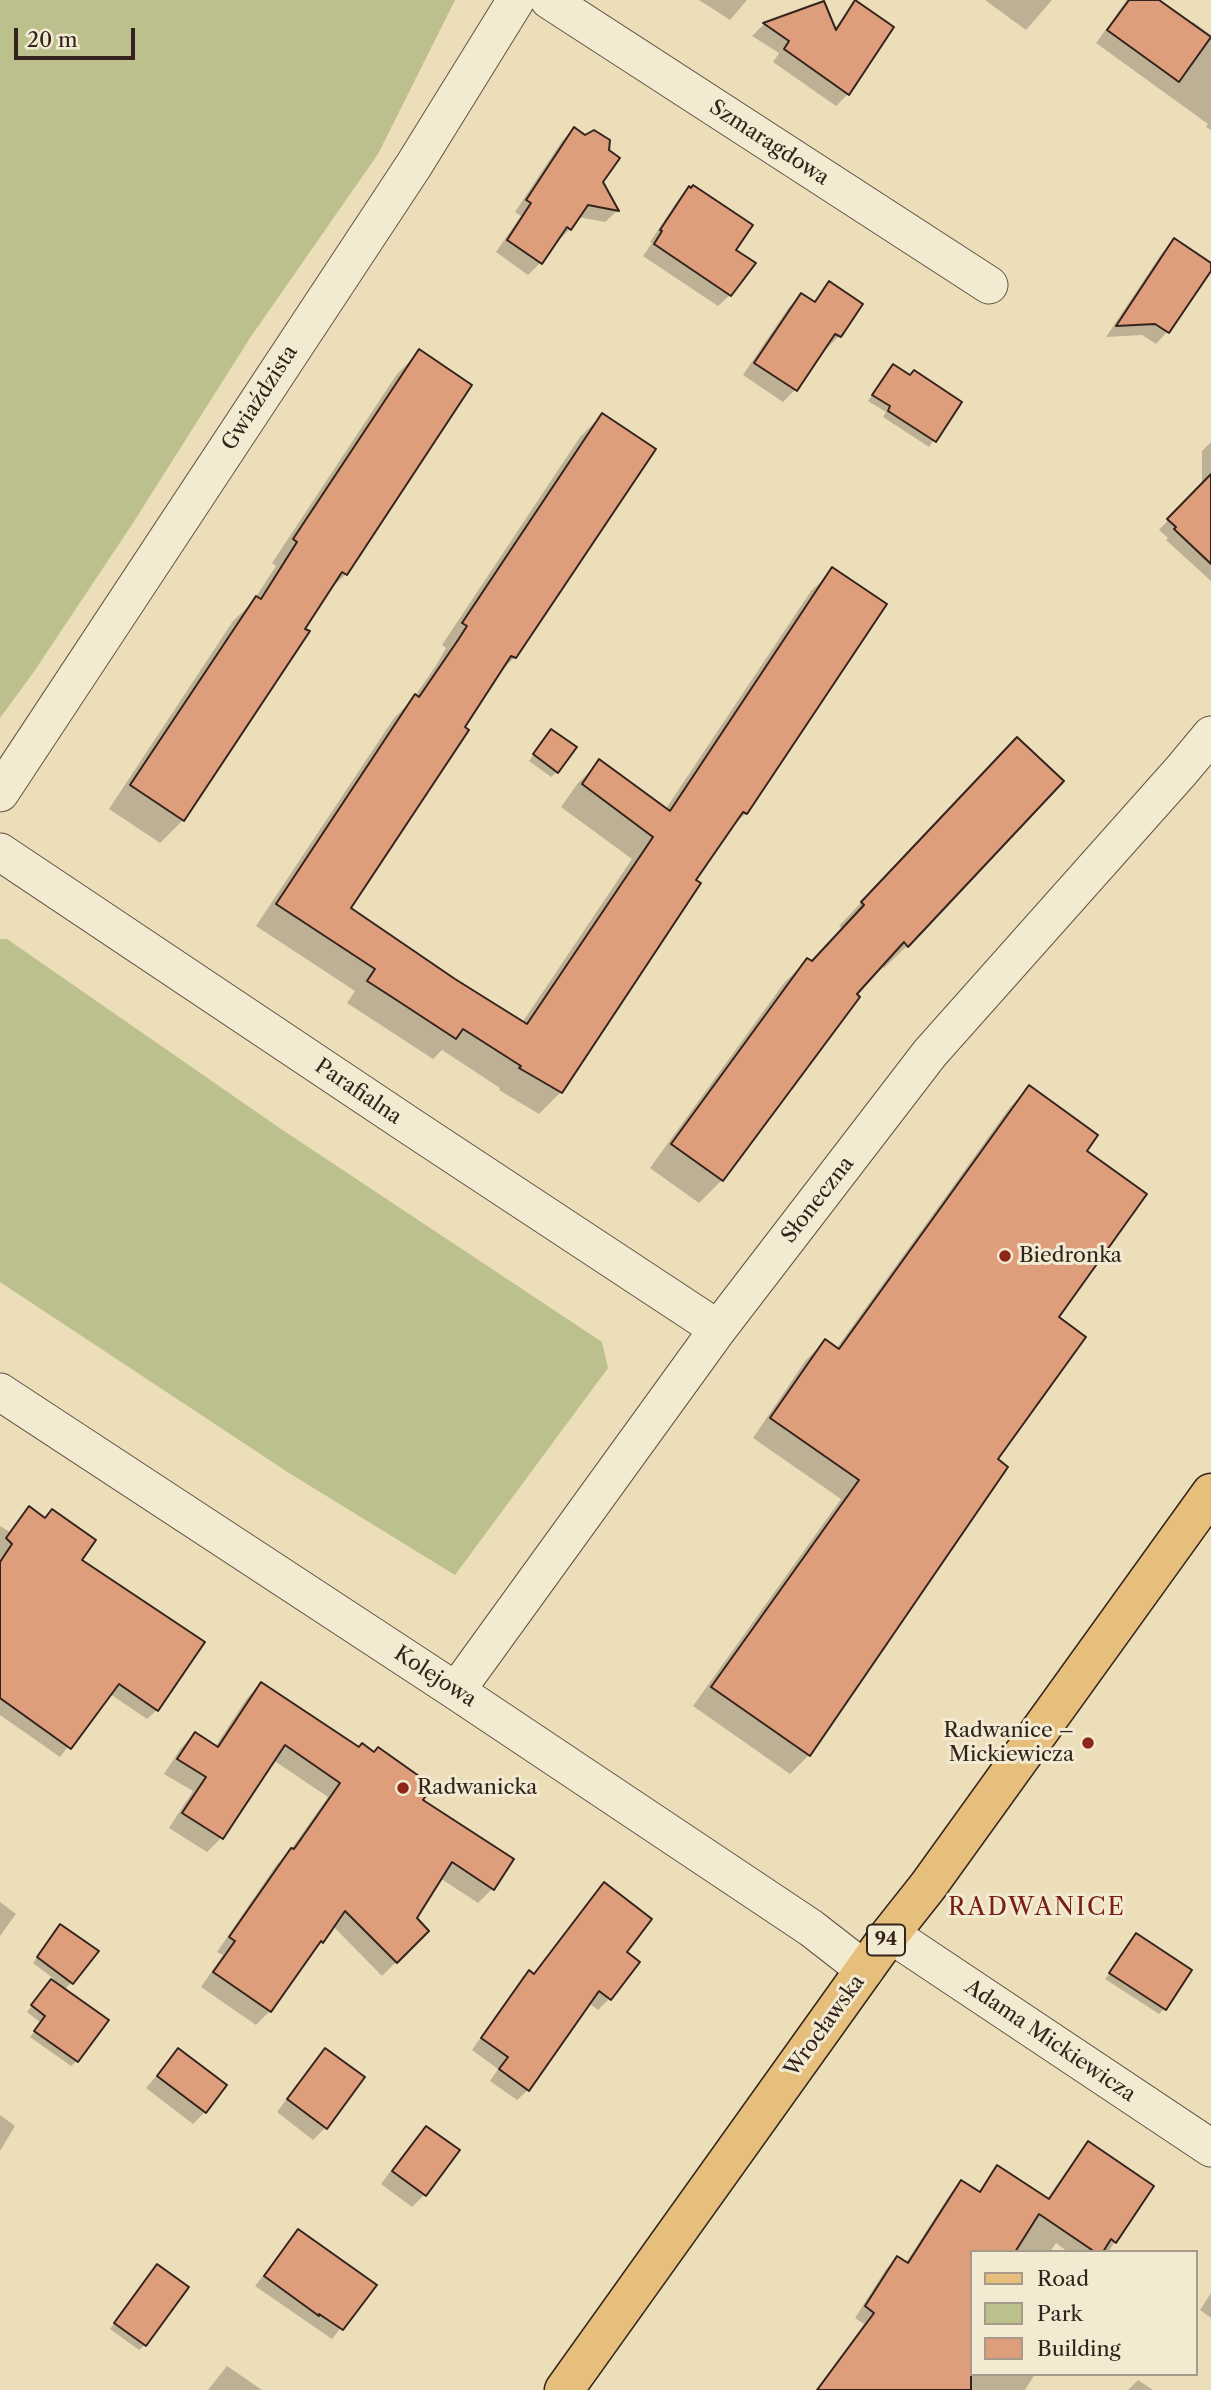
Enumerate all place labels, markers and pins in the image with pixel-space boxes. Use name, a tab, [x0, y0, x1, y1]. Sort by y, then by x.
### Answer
place label: Biedronka	[1019, 1243, 1122, 1269]
marker: Biedronka	[997, 1248, 1013, 1264]
place label: Radwanice – Mickiewicza	[944, 1718, 1074, 1768]
marker: Radwanice – Mickiewicza	[1080, 1735, 1096, 1751]
place label: Radwanicka	[417, 1775, 537, 1801]
marker: Radwanicka	[395, 1780, 411, 1796]

